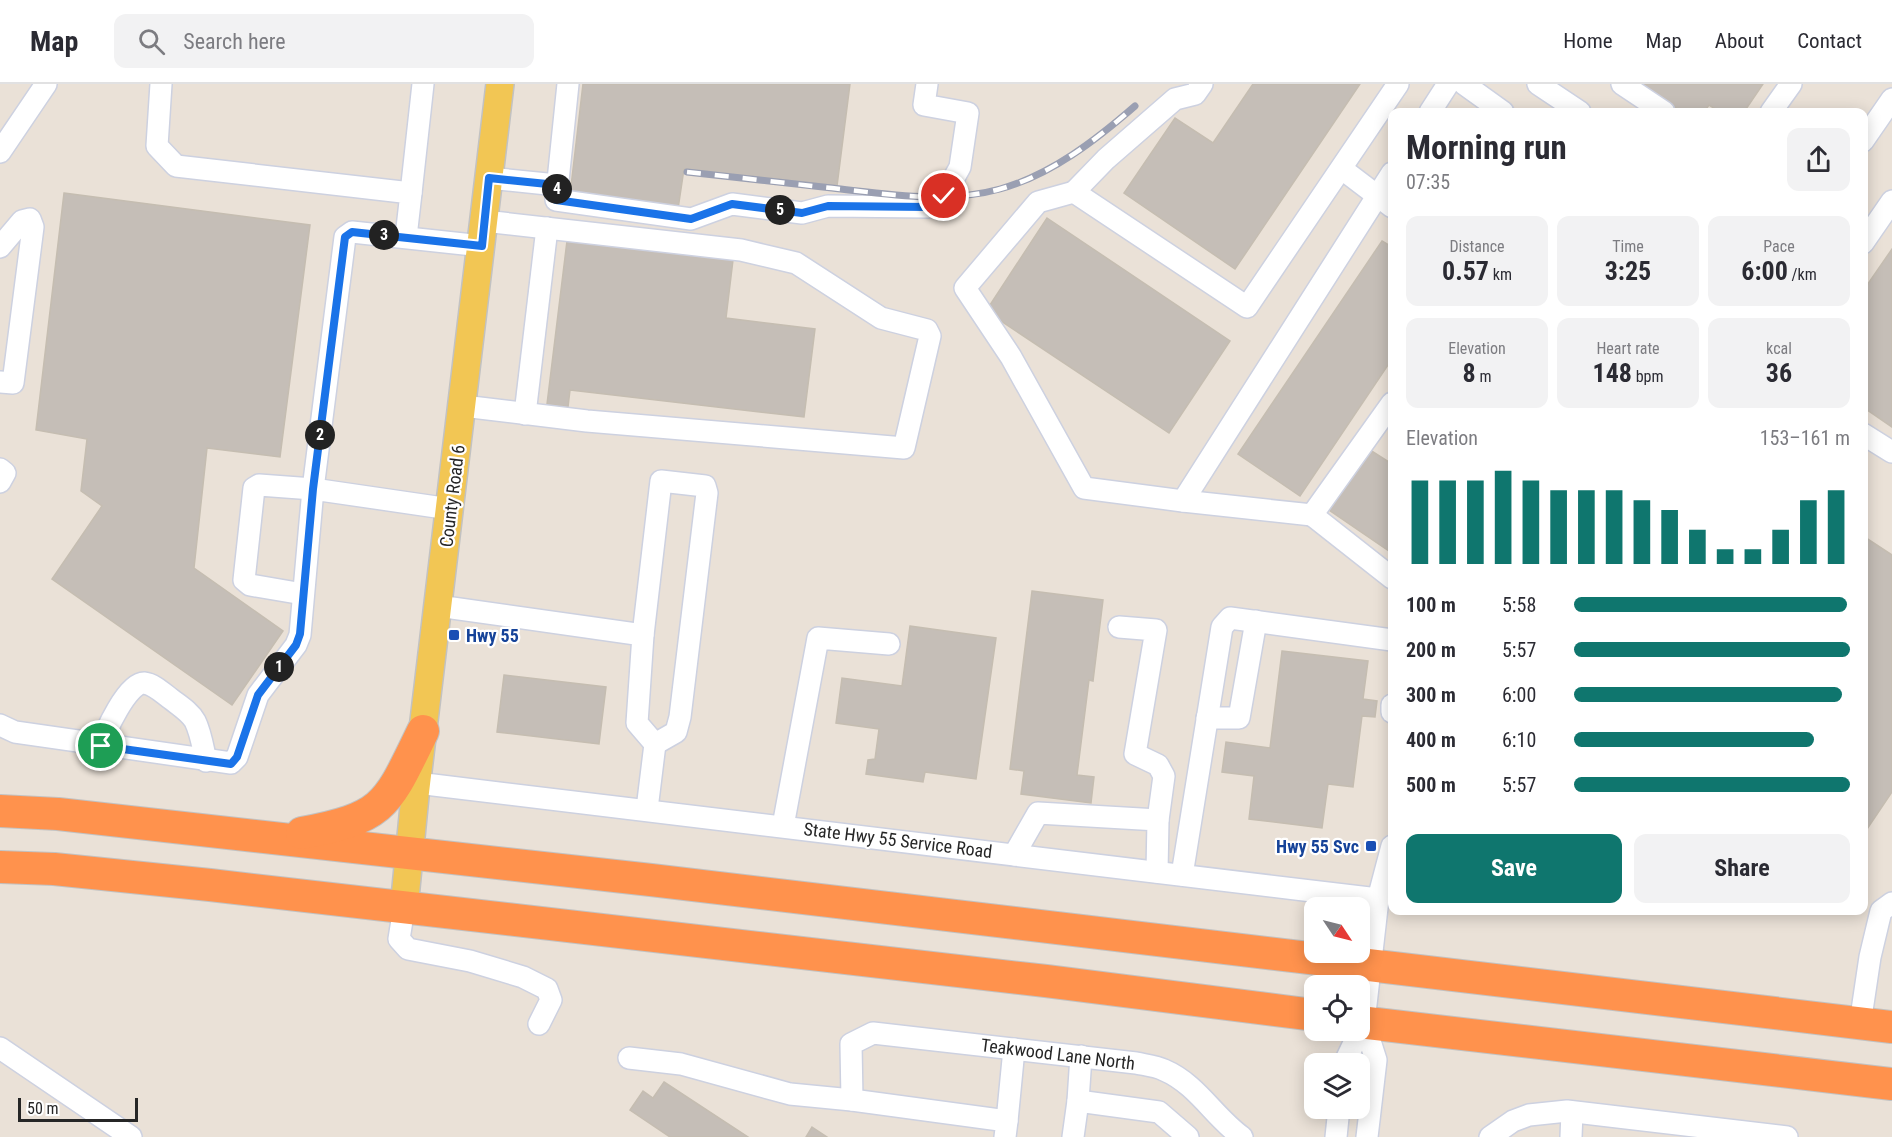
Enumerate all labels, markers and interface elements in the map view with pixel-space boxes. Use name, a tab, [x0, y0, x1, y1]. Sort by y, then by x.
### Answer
search box	[114, 14, 534, 68]
text: Map	[30, 25, 78, 58]
icon: search	[135, 25, 168, 58]
text: Search here	[183, 29, 286, 54]
text: Home	[1563, 29, 1613, 53]
text: Map	[1646, 29, 1682, 53]
text: About	[1715, 29, 1764, 53]
text: Contact	[1797, 29, 1862, 53]
text: Morning run	[1406, 128, 1567, 167]
button: share	[1787, 128, 1850, 191]
pin	[918, 170, 969, 221]
text: 07:35	[1406, 170, 1450, 194]
pin: 4	[542, 174, 572, 204]
text: 4	[553, 179, 561, 198]
icon: check	[927, 179, 960, 212]
pin: 5	[765, 195, 795, 225]
text: 5	[776, 200, 784, 219]
pin: 3	[369, 220, 399, 250]
text: 3	[380, 225, 388, 244]
text: Distance	[1449, 237, 1505, 256]
text: Time	[1612, 237, 1644, 256]
text: Pace	[1763, 237, 1795, 256]
text: 0.57	[1442, 256, 1489, 286]
text: 3:25	[1605, 256, 1651, 286]
text: 6:00	[1741, 256, 1788, 286]
text: km	[1489, 265, 1512, 284]
text: /km	[1788, 265, 1817, 284]
text: Elevation	[1448, 339, 1506, 358]
text: Heart rate	[1596, 339, 1660, 358]
text: kcal	[1766, 339, 1792, 358]
text: 8	[1463, 358, 1476, 388]
text: 148	[1593, 358, 1632, 388]
text: 36	[1766, 358, 1792, 388]
text: m	[1476, 367, 1491, 386]
text: bpm	[1632, 367, 1663, 386]
pin: 2	[305, 420, 335, 450]
text: 2	[316, 425, 324, 444]
text: Elevation	[1406, 426, 1478, 450]
text: 153–161 m	[1760, 426, 1850, 450]
street label: County Road 6	[435, 444, 469, 548]
text: 100 m	[1406, 593, 1456, 617]
text: 5:58	[1502, 593, 1536, 617]
place label: Hwy 55	[466, 625, 519, 646]
marker: Hwy 55	[447, 628, 461, 642]
text: 200 m	[1406, 638, 1456, 662]
text: 5:57	[1502, 638, 1536, 662]
pin: 1	[264, 652, 294, 682]
text: 1	[275, 657, 283, 676]
text: 300 m	[1406, 683, 1456, 707]
text: 6:00	[1502, 683, 1536, 707]
pin	[75, 720, 126, 771]
text: 400 m	[1406, 728, 1456, 752]
text: 6:10	[1502, 728, 1536, 752]
icon: arrive	[84, 729, 117, 762]
text: 500 m	[1406, 773, 1456, 797]
text: 5:57	[1502, 773, 1536, 797]
street label: State Hwy 55 Service Road	[803, 818, 993, 862]
button: Save	[1406, 834, 1622, 903]
button: Share	[1634, 834, 1850, 903]
place label: Hwy 55 Svc	[1276, 836, 1359, 857]
marker: Hwy 55 Svc	[1364, 839, 1378, 853]
north arrow	[1304, 897, 1370, 963]
map controls	[1304, 897, 1370, 1119]
button: locate	[1304, 975, 1370, 1041]
street label: Teakwood Lane North	[980, 1034, 1136, 1074]
button: layers	[1304, 1053, 1370, 1119]
scale bar	[18, 1095, 138, 1122]
text: 50 m	[27, 1099, 59, 1118]

